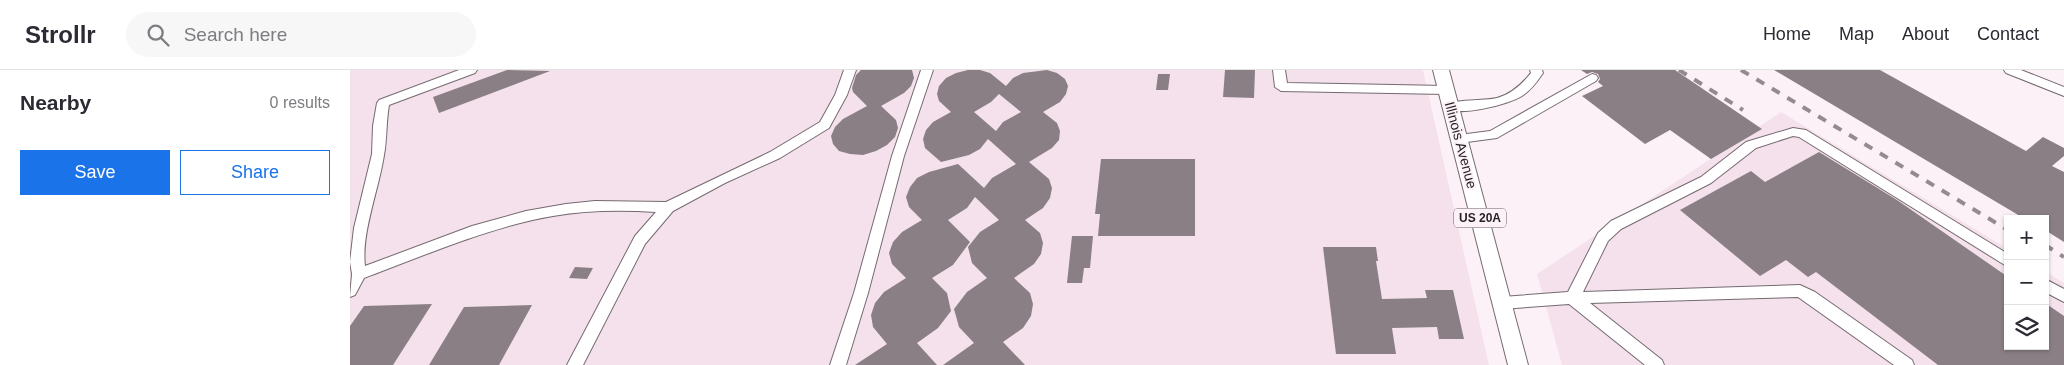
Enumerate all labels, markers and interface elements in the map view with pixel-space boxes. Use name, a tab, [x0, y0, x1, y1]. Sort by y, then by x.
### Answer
search box	[126, 12, 476, 57]
text: Strollr	[25, 21, 96, 48]
icon: search	[144, 21, 172, 49]
text: Search here	[184, 24, 287, 45]
text: Home	[1763, 24, 1811, 44]
text: Map	[1839, 24, 1874, 44]
text: About	[1902, 24, 1949, 44]
text: Contact	[1977, 24, 2039, 44]
text: Nearby	[20, 91, 91, 114]
text: 0 results	[270, 94, 330, 111]
street label: Illinois Avenue	[1442, 100, 1480, 190]
button: Save	[20, 150, 170, 195]
button: Share	[180, 150, 330, 195]
road number: US 20A	[1454, 208, 1506, 228]
map controls	[2004, 215, 2049, 350]
button: +	[2004, 215, 2049, 260]
button: −	[2004, 260, 2049, 305]
button: layers	[2004, 305, 2049, 350]

